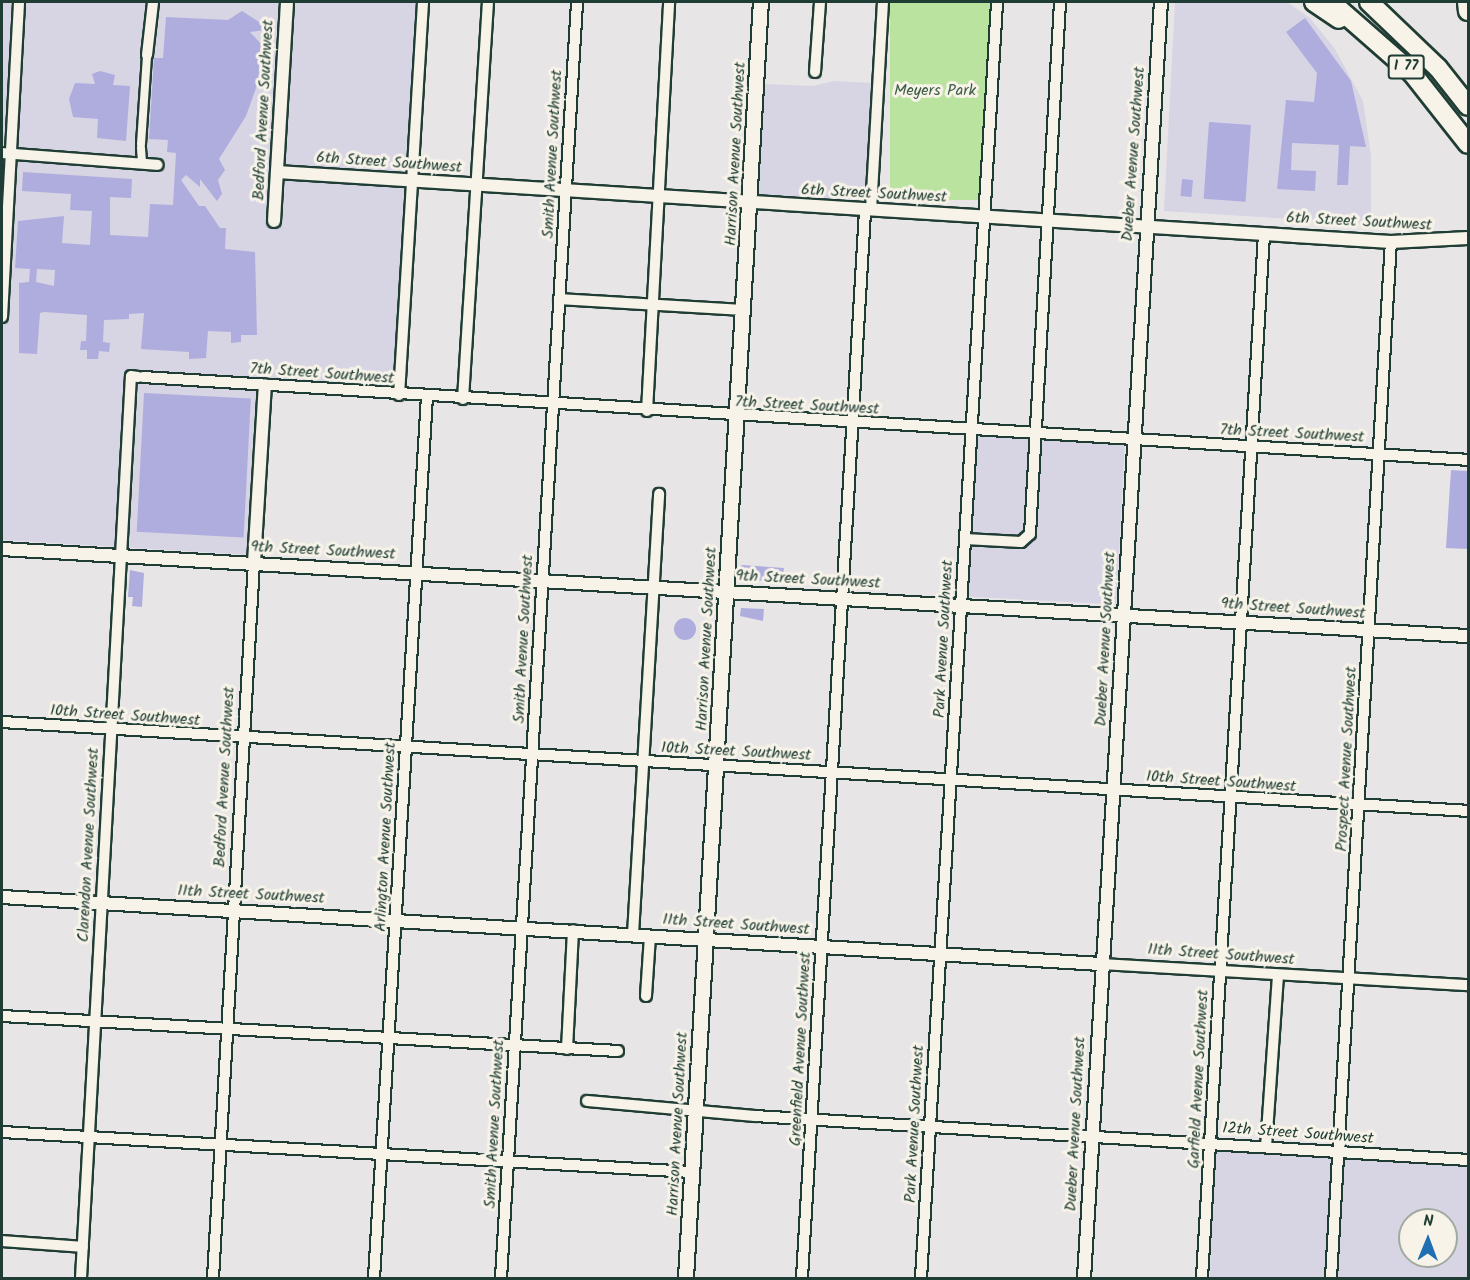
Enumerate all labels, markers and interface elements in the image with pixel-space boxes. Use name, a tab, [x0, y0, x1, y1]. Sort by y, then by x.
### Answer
street label: Bedford Avenue Southwest	[250, 19, 278, 201]
road number: I 77	[1386, 55, 1426, 79]
street label: Harrison Avenue Southwest	[722, 61, 750, 247]
street label: Dueber Avenue Southwest	[1118, 66, 1150, 242]
street label: Smith Avenue Southwest	[539, 69, 567, 239]
park label: Meyers Park	[894, 81, 976, 101]
street label: 6th Street Southwest	[315, 148, 463, 178]
street label: 6th Street Southwest	[800, 181, 948, 207]
street label: 6th Street Southwest	[1285, 209, 1433, 235]
street label: 7th Street Southwest	[249, 359, 395, 389]
street label: 7th Street Southwest	[734, 393, 880, 419]
street label: 7th Street Southwest	[1219, 421, 1365, 447]
street label: 9th Street Southwest	[250, 538, 396, 564]
street label: Harrison Avenue Southwest	[693, 546, 721, 732]
street label: Dueber Avenue Southwest	[1092, 551, 1120, 727]
street label: Smith Avenue Southwest	[510, 554, 538, 724]
street label: Park Avenue Southwest	[930, 560, 958, 718]
street label: 9th Street Southwest	[735, 567, 881, 593]
street label: 9th Street Southwest	[1220, 594, 1366, 624]
street label: Prospect Avenue Southwest	[1333, 666, 1361, 852]
street label: Bedford Avenue Southwest	[211, 686, 239, 868]
street label: 10th Street Southwest	[49, 701, 201, 731]
street label: 10th Street Southwest	[660, 738, 812, 766]
street label: Arlington Avenue Southwest	[371, 742, 401, 932]
street label: Clarendon Avenue Southwest	[74, 747, 104, 943]
street label: 10th Street Southwest	[1145, 767, 1297, 797]
street label: 11th Street Southwest	[177, 882, 325, 908]
street label: 11th Street Southwest	[662, 910, 810, 940]
street label: 11th Street Southwest	[1147, 940, 1295, 970]
street label: Greenfield Avenue Southwest	[786, 951, 816, 1147]
street label: Garfield Avenue Southwest	[1185, 989, 1213, 1169]
street label: Harrison Avenue Southwest	[664, 1031, 692, 1217]
street label: Dueber Avenue Southwest	[1062, 1036, 1090, 1212]
street label: Smith Avenue Southwest	[481, 1039, 509, 1209]
street label: Park Avenue Southwest	[901, 1045, 929, 1203]
street label: 12th Street Southwest	[1222, 1119, 1374, 1149]
north arrow	[1398, 1208, 1458, 1268]
text: N	[1423, 1209, 1434, 1234]

